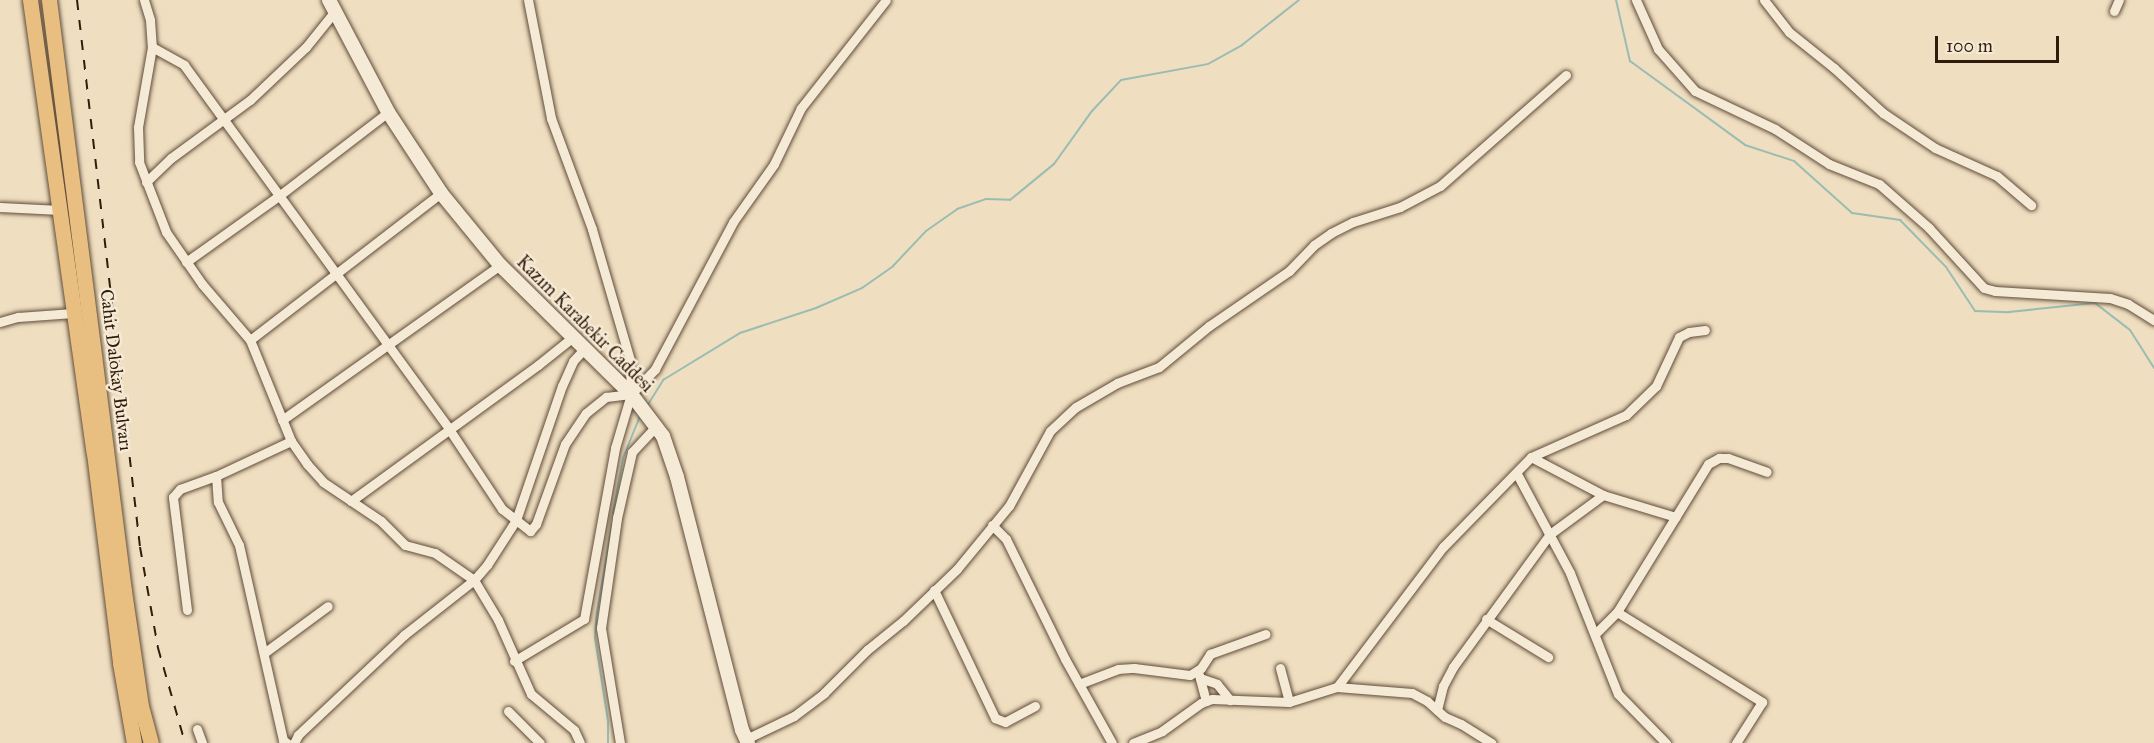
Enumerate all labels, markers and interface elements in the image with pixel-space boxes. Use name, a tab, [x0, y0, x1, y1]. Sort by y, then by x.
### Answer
scale bar	[1938, 24, 2062, 62]
text: 100 m	[1946, 35, 1993, 57]
street label: Kazım Karabekir Caddesi	[512, 251, 658, 397]
street label: Cahit Dalokay Bulvarı	[95, 288, 137, 452]

